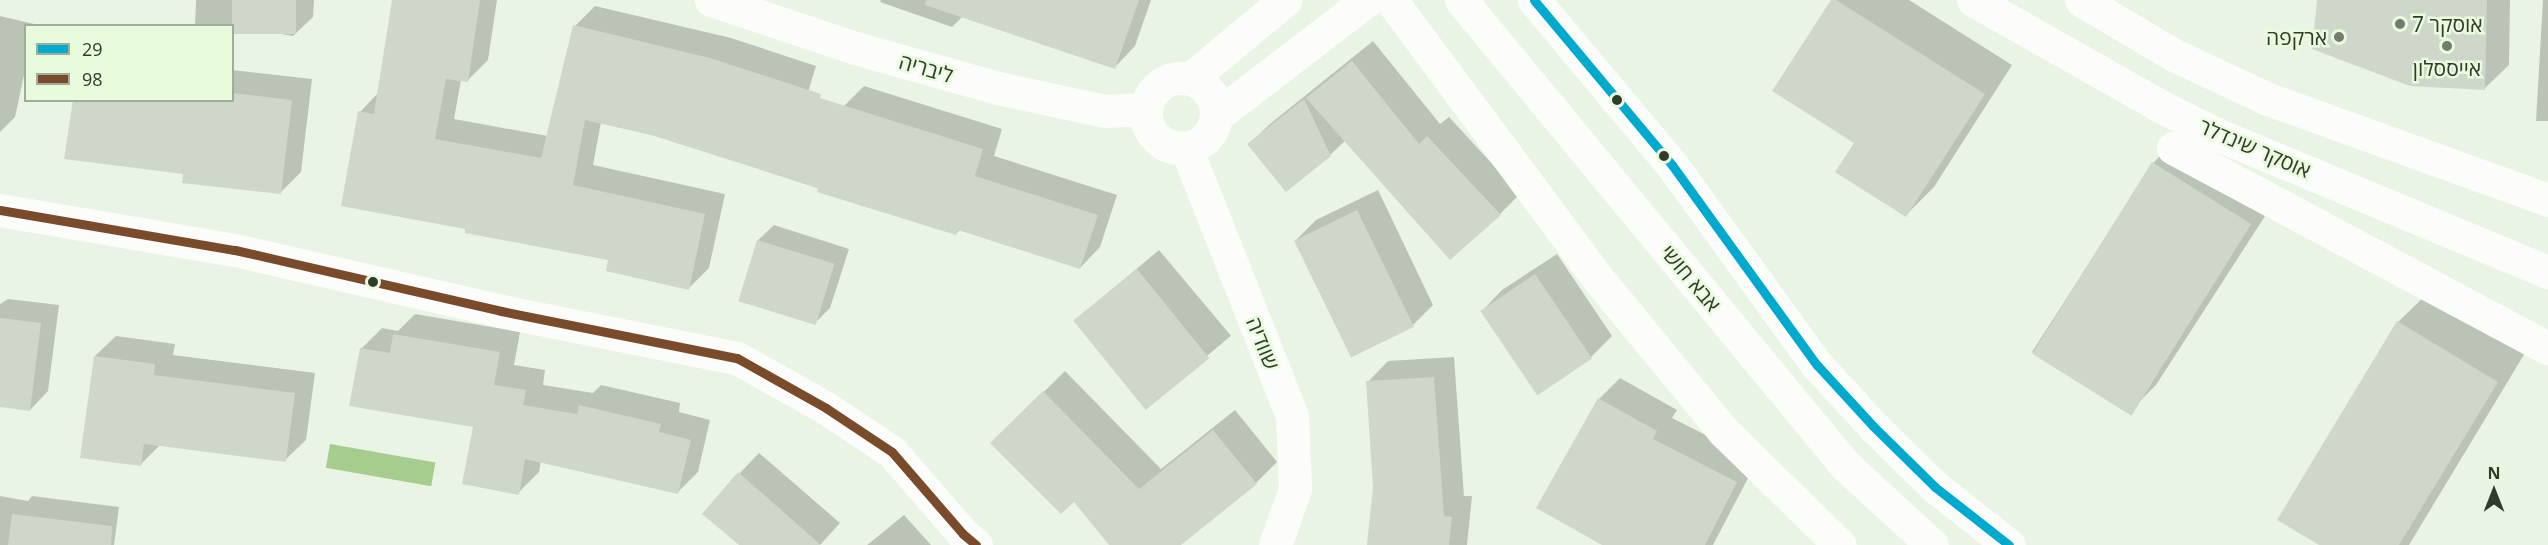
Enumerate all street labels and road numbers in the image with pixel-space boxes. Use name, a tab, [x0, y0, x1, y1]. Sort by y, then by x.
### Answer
street label: ליבריה	[896, 48, 956, 88]
street label: אוסקר שינדלר	[2195, 113, 2315, 183]
street label: אבא חושי	[1656, 239, 1726, 317]
street label: שוודיה	[1241, 313, 1285, 373]

